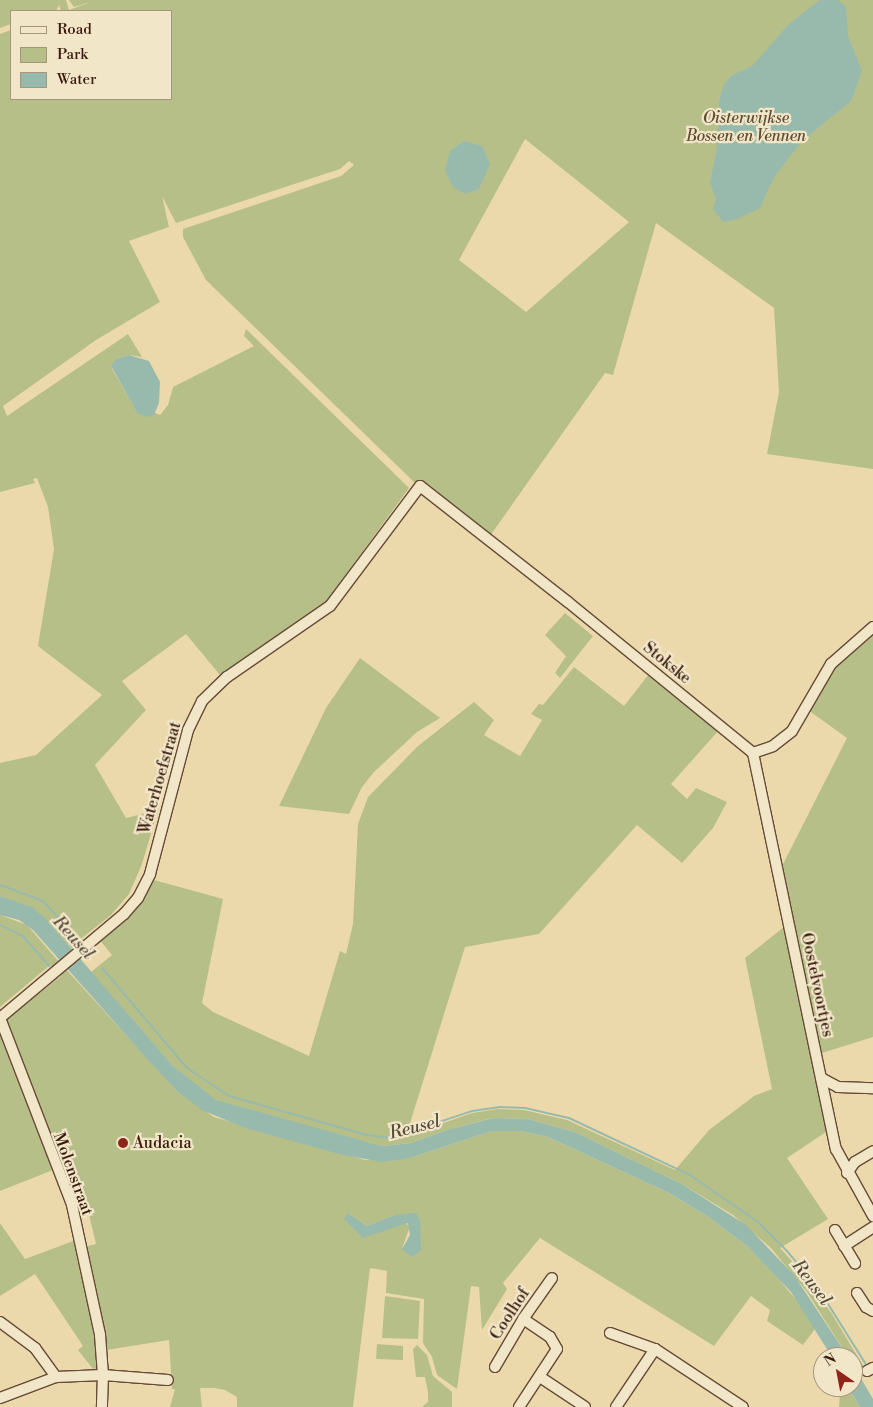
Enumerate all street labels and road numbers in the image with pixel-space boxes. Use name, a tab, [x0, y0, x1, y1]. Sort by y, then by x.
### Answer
street label: Stokske	[639, 638, 695, 688]
street label: Waterhoefstraat	[135, 720, 185, 836]
street label: Oostelvoortjes	[797, 931, 837, 1039]
street label: Molenstraat	[49, 1130, 97, 1218]
street label: Coolhof	[486, 1285, 534, 1343]

